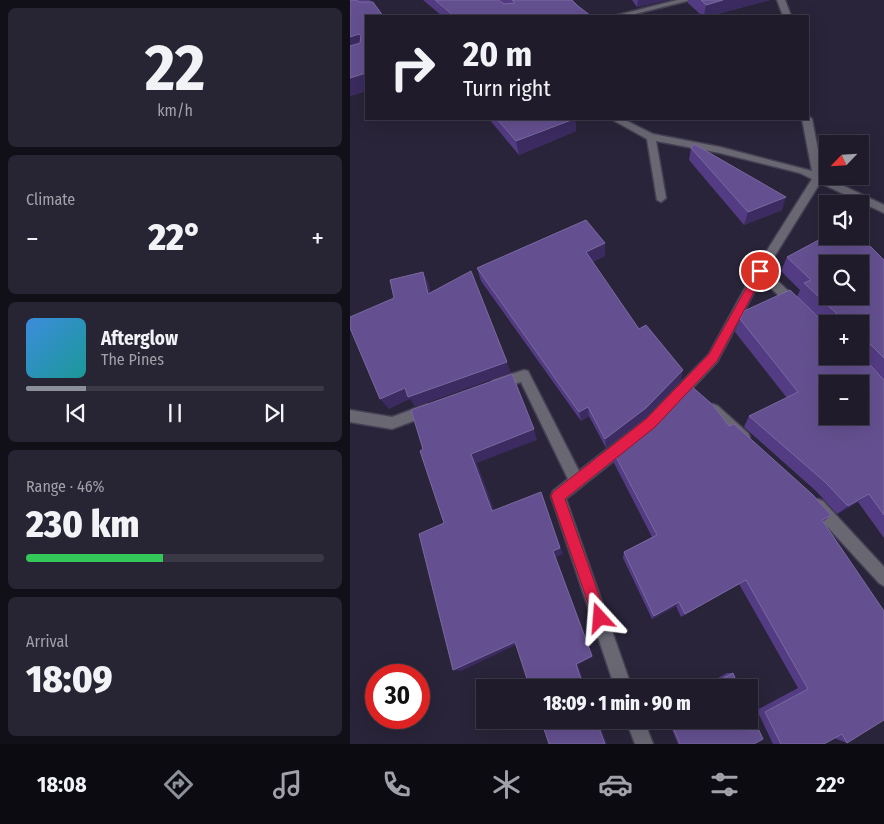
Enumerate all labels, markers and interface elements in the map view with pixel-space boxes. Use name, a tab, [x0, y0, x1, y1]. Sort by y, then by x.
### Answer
text: 22	[145, 29, 205, 107]
text: 20 m	[463, 33, 532, 75]
icon: right	[380, 35, 445, 100]
text: Turn right	[463, 75, 551, 102]
text: km/h	[157, 101, 193, 120]
north arrow	[819, 135, 869, 185]
map controls	[819, 135, 869, 425]
text: Climate	[26, 190, 75, 209]
button: sound	[819, 195, 869, 245]
text: 22°	[148, 214, 202, 260]
text: −	[26, 222, 39, 255]
text: +	[311, 222, 324, 255]
pin	[739, 250, 781, 292]
button: search	[819, 255, 869, 305]
icon: arrive	[746, 257, 774, 285]
button: +	[819, 315, 869, 365]
text: Afterglow	[101, 327, 178, 350]
text: The Pines	[101, 350, 164, 369]
button: −	[819, 375, 869, 425]
icon: previous	[62, 399, 90, 427]
icon: pause	[161, 399, 189, 427]
icon: next	[260, 399, 288, 427]
text: Range · 46%	[26, 477, 105, 496]
text: 230 km	[26, 501, 140, 547]
position arrow	[573, 591, 625, 643]
text: Arrival	[26, 632, 68, 651]
text: 18:09	[26, 656, 113, 702]
speed limit sign: 30	[365, 664, 430, 729]
text: 18:09 · 1 min · 90 m	[543, 692, 691, 715]
icon: directions	[161, 767, 196, 802]
icon: music	[270, 767, 305, 802]
icon: phone	[379, 767, 414, 802]
icon: climate	[489, 767, 524, 802]
icon: car	[598, 767, 633, 802]
icon: filters	[707, 767, 742, 802]
text: 18:08	[37, 771, 87, 798]
text: 22°	[816, 771, 847, 798]

